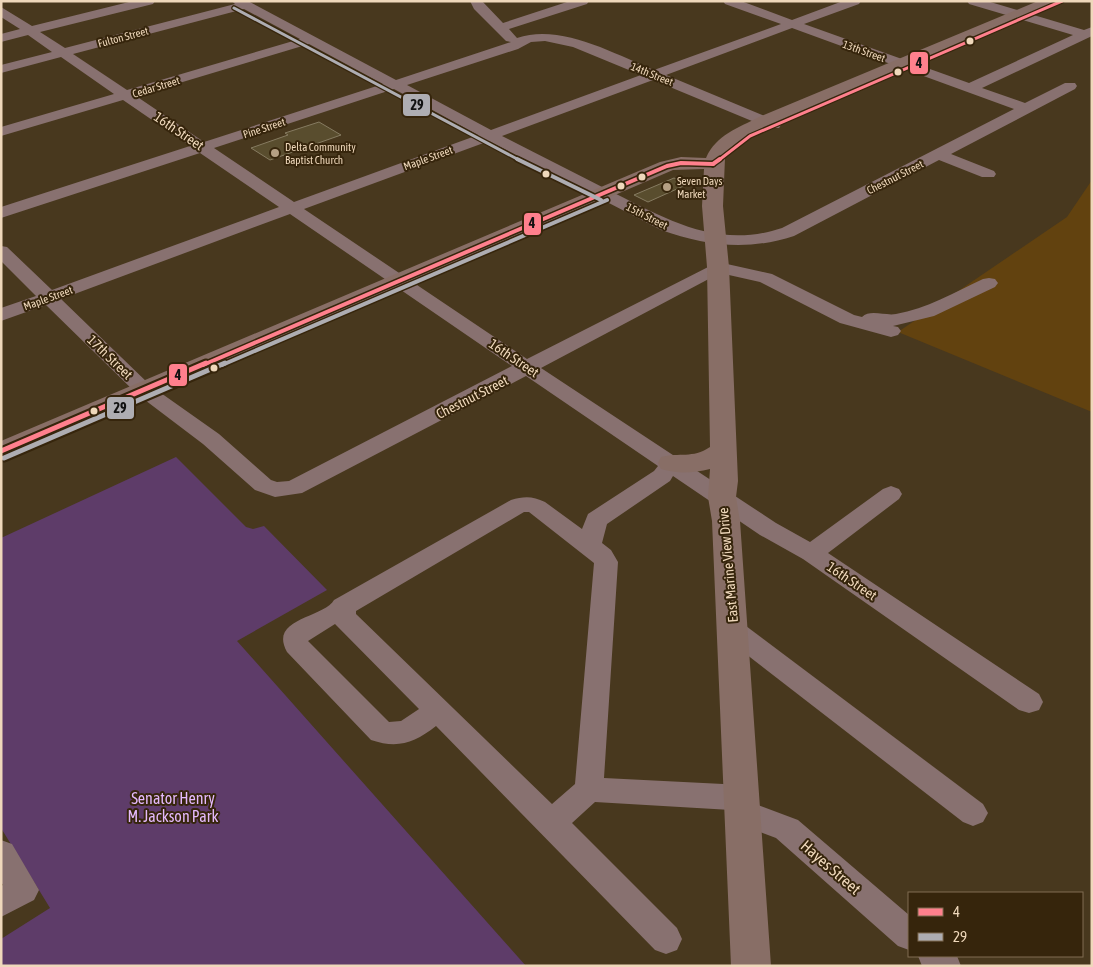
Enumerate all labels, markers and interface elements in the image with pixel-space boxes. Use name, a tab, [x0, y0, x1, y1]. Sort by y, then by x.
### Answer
street label: Fulton Street	[96, 25, 150, 49]
unlabelled marker	[965, 36, 975, 46]
street label: 13th Street	[841, 38, 887, 64]
line badge: 4	[909, 51, 929, 75]
text: 4	[915, 55, 923, 71]
street label: 14th Street	[629, 60, 675, 88]
unlabelled marker	[893, 67, 903, 77]
street label: Cedar Street	[131, 74, 181, 100]
line badge: 29	[402, 93, 431, 117]
text: 29	[410, 97, 424, 113]
street label: 16th Street	[151, 109, 207, 153]
street label: Pine Street	[241, 116, 287, 140]
place label: Delta Community Baptist Church	[285, 141, 356, 166]
street label: Maple Street	[402, 144, 454, 172]
marker: Delta Community Baptist Church	[269, 147, 281, 159]
street label: Chestnut Street	[865, 158, 925, 196]
unlabelled marker	[541, 169, 551, 179]
unlabelled marker	[637, 172, 647, 182]
place label: Seven Days Market	[677, 175, 723, 200]
unlabelled marker	[616, 181, 626, 191]
marker: Seven Days Market	[661, 181, 673, 193]
street label: 15th Street	[624, 201, 670, 231]
line badge: 4	[523, 212, 542, 236]
text: 4	[528, 215, 536, 231]
street label: Maple Street	[22, 284, 74, 312]
street label: 17th Street	[84, 332, 136, 382]
street label: 16th Street	[486, 336, 542, 380]
line badge: 4	[168, 363, 188, 387]
unlabelled marker	[209, 363, 219, 373]
text: 4	[174, 367, 182, 383]
street label: Chestnut Street	[433, 372, 511, 422]
line badge: 29	[106, 396, 135, 420]
text: 29	[113, 400, 127, 416]
unlabelled marker	[89, 406, 99, 416]
street label: East Marine View Drive	[715, 507, 741, 623]
street label: 16th Street	[824, 559, 880, 603]
park label: Senator Henry M. Jackson Park	[127, 789, 219, 825]
street label: Hayes Street	[797, 836, 865, 899]
legend	[908, 892, 1083, 957]
text: 4	[953, 903, 960, 920]
text: 29	[953, 928, 967, 945]

